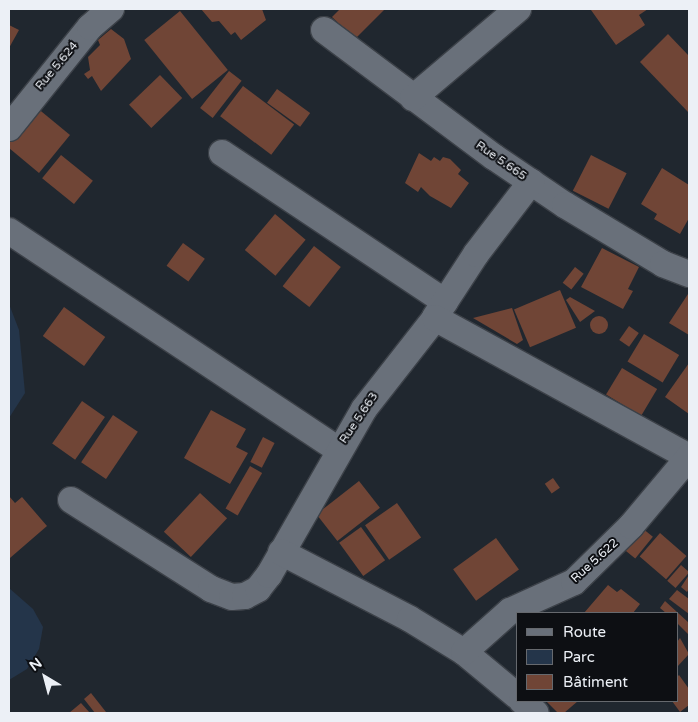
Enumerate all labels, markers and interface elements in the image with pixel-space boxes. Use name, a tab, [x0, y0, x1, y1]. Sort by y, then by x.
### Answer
street label: Rue 5.624	[33, 39, 81, 93]
street label: Rue 5.665	[473, 138, 529, 184]
street label: Rue 5.663	[337, 390, 381, 446]
street label: Rue 5.622	[568, 536, 622, 586]
legend	[516, 612, 678, 702]
text: Route	[563, 623, 606, 641]
text: Parc	[563, 648, 595, 666]
north arrow	[20, 652, 70, 702]
text: N	[26, 654, 45, 675]
text: Bâtiment	[563, 673, 628, 691]

